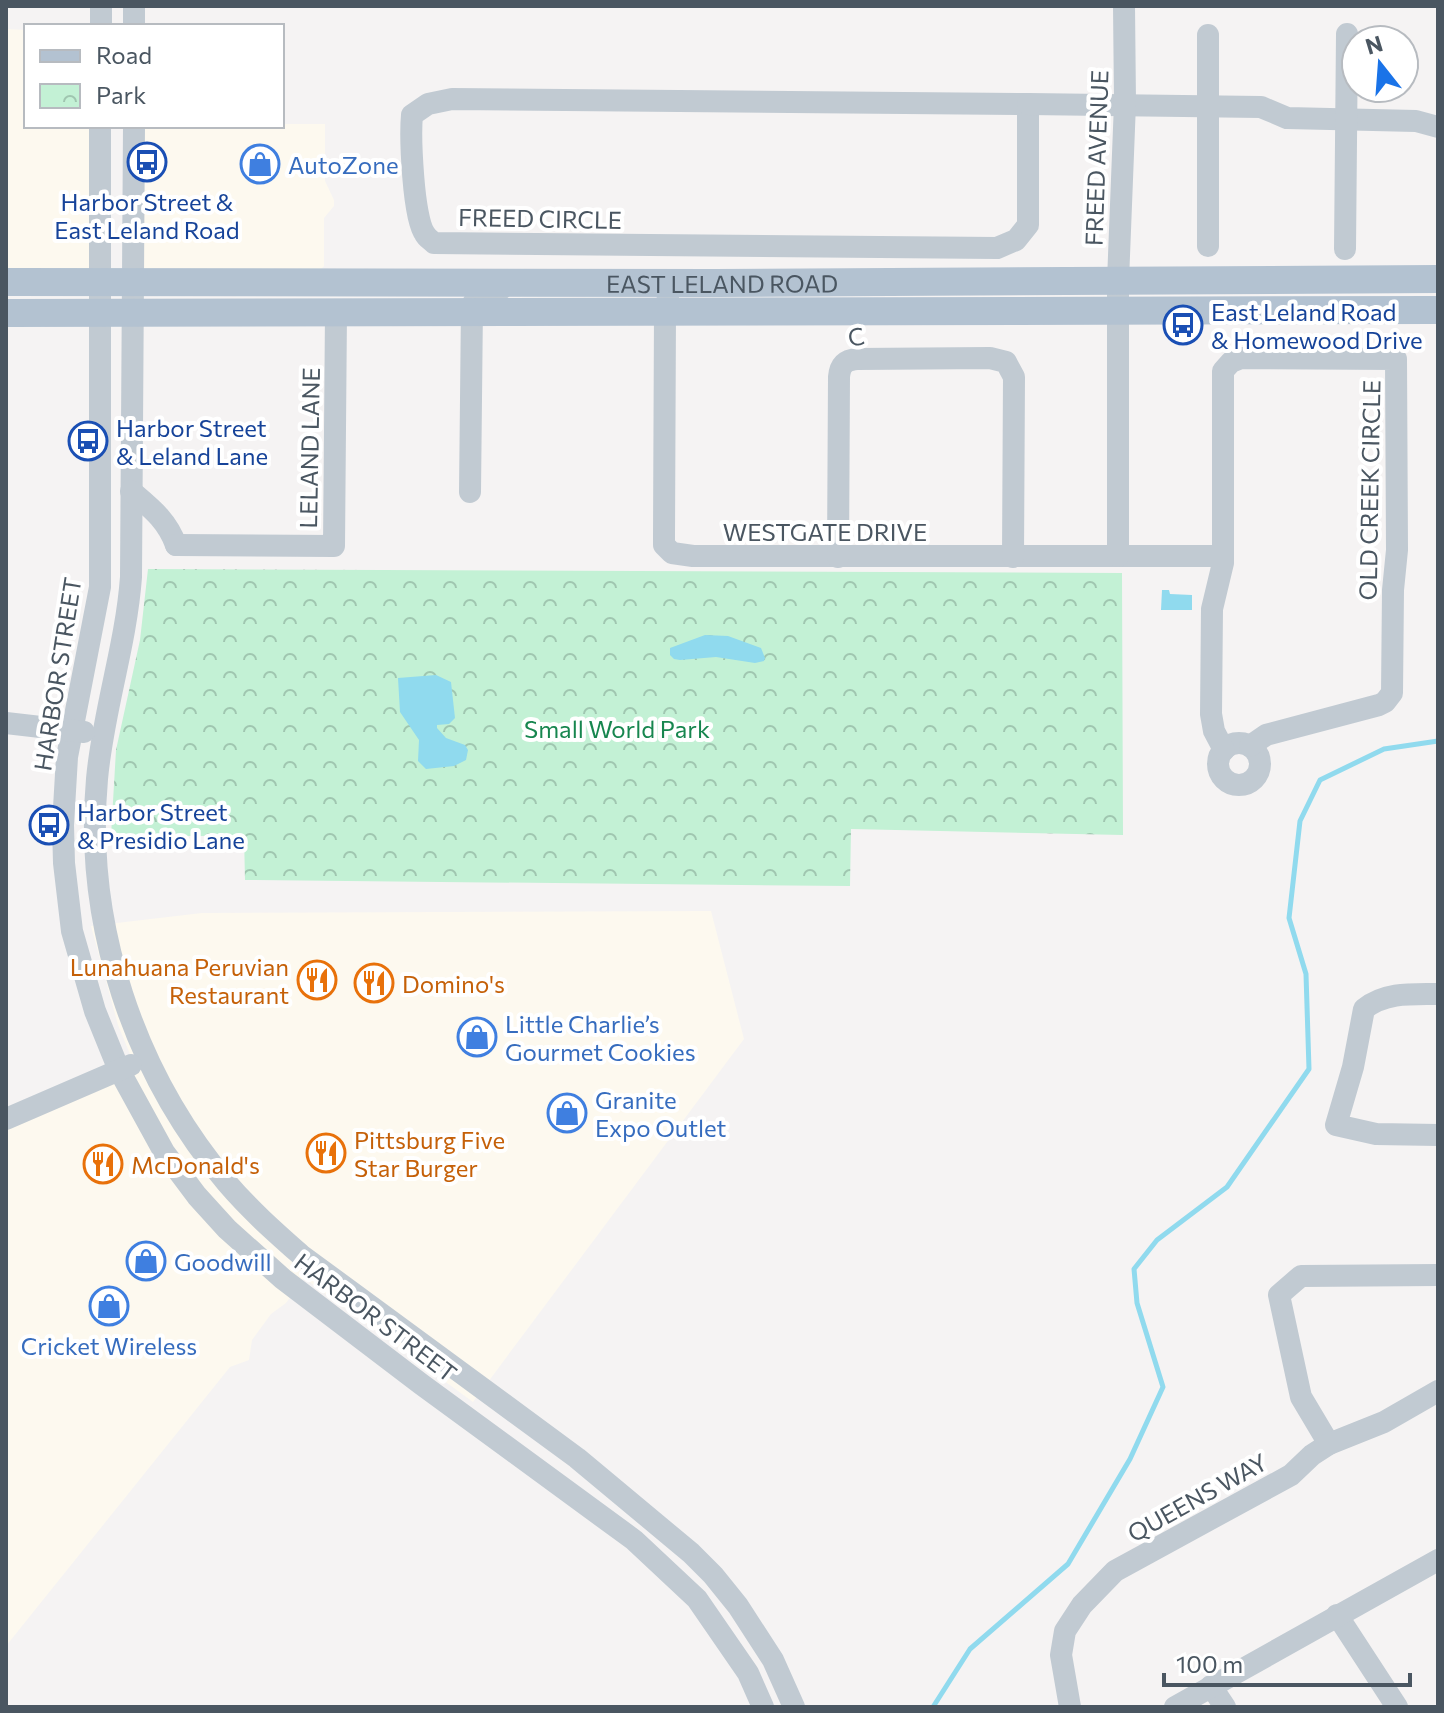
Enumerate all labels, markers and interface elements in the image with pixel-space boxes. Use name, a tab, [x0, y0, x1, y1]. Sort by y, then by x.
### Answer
legend	[24, 24, 284, 128]
north arrow	[1340, 24, 1420, 104]
text: N	[1362, 29, 1386, 60]
text: Road	[96, 40, 152, 69]
street label: FREED AVENUE	[1078, 70, 1114, 246]
text: Park	[96, 80, 146, 109]
bus stop icon: Harbor Street & East Leland Road	[126, 141, 168, 183]
shop icon: AutoZone	[239, 143, 281, 185]
place label: AutoZone	[288, 150, 399, 179]
place label: Harbor Street & East Leland Road	[54, 187, 240, 244]
street label: FREED CIRCLE	[458, 202, 622, 234]
street label: EAST LELAND ROAD	[606, 268, 838, 298]
place label: East Leland Road & Homewood Drive	[1211, 297, 1423, 354]
bus stop icon: East Leland Road & Homewood Drive	[1162, 304, 1204, 346]
street label: C	[845, 320, 867, 352]
street label: LELAND LANE	[293, 367, 325, 529]
street label: OLD CREEK CIRCLE	[1353, 379, 1385, 601]
place label: Harbor Street & Leland Lane	[116, 413, 268, 470]
bus stop icon: Harbor Street & Leland Lane	[67, 420, 109, 462]
street label: WESTGATE DRIVE	[723, 517, 927, 546]
street label: HARBOR STREET	[27, 575, 87, 773]
park label: Small World Park	[524, 714, 710, 743]
place label: Harbor Street & Presidio Lane	[77, 797, 245, 854]
bus stop icon: Harbor Street & Presidio Lane	[28, 804, 70, 846]
place label: Lunahuana Peruvian Restaurant	[70, 952, 289, 1009]
restaurant icon: Lunahuana Peruvian Restaurant	[296, 959, 338, 1001]
restaurant icon: Domino's	[353, 962, 395, 1004]
place label: Domino's	[402, 969, 505, 998]
place label: Little Charlie’s Gourmet Cookies	[505, 1009, 696, 1066]
shop icon: Little Charlie’s Gourmet Cookies	[456, 1016, 498, 1058]
place label: Granite Expo Outlet	[595, 1085, 727, 1142]
shop icon: Granite Expo Outlet	[546, 1092, 588, 1134]
place label: Pittsburg Five Star Burger	[354, 1125, 505, 1182]
restaurant icon: Pittsburg Five Star Burger	[305, 1132, 347, 1174]
restaurant icon: McDonald's	[82, 1143, 124, 1185]
place label: McDonald's	[131, 1150, 260, 1179]
shop icon: Goodwill	[125, 1240, 167, 1282]
place label: Goodwill	[174, 1247, 272, 1276]
street label: HARBOR STREET	[289, 1247, 463, 1387]
shop icon: Cricket Wireless	[88, 1285, 130, 1327]
place label: Cricket Wireless	[21, 1331, 197, 1360]
street label: QUEENS WAY	[1122, 1447, 1272, 1547]
scale bar	[1164, 1637, 1410, 1687]
text: 100 m	[1176, 1649, 1243, 1678]

